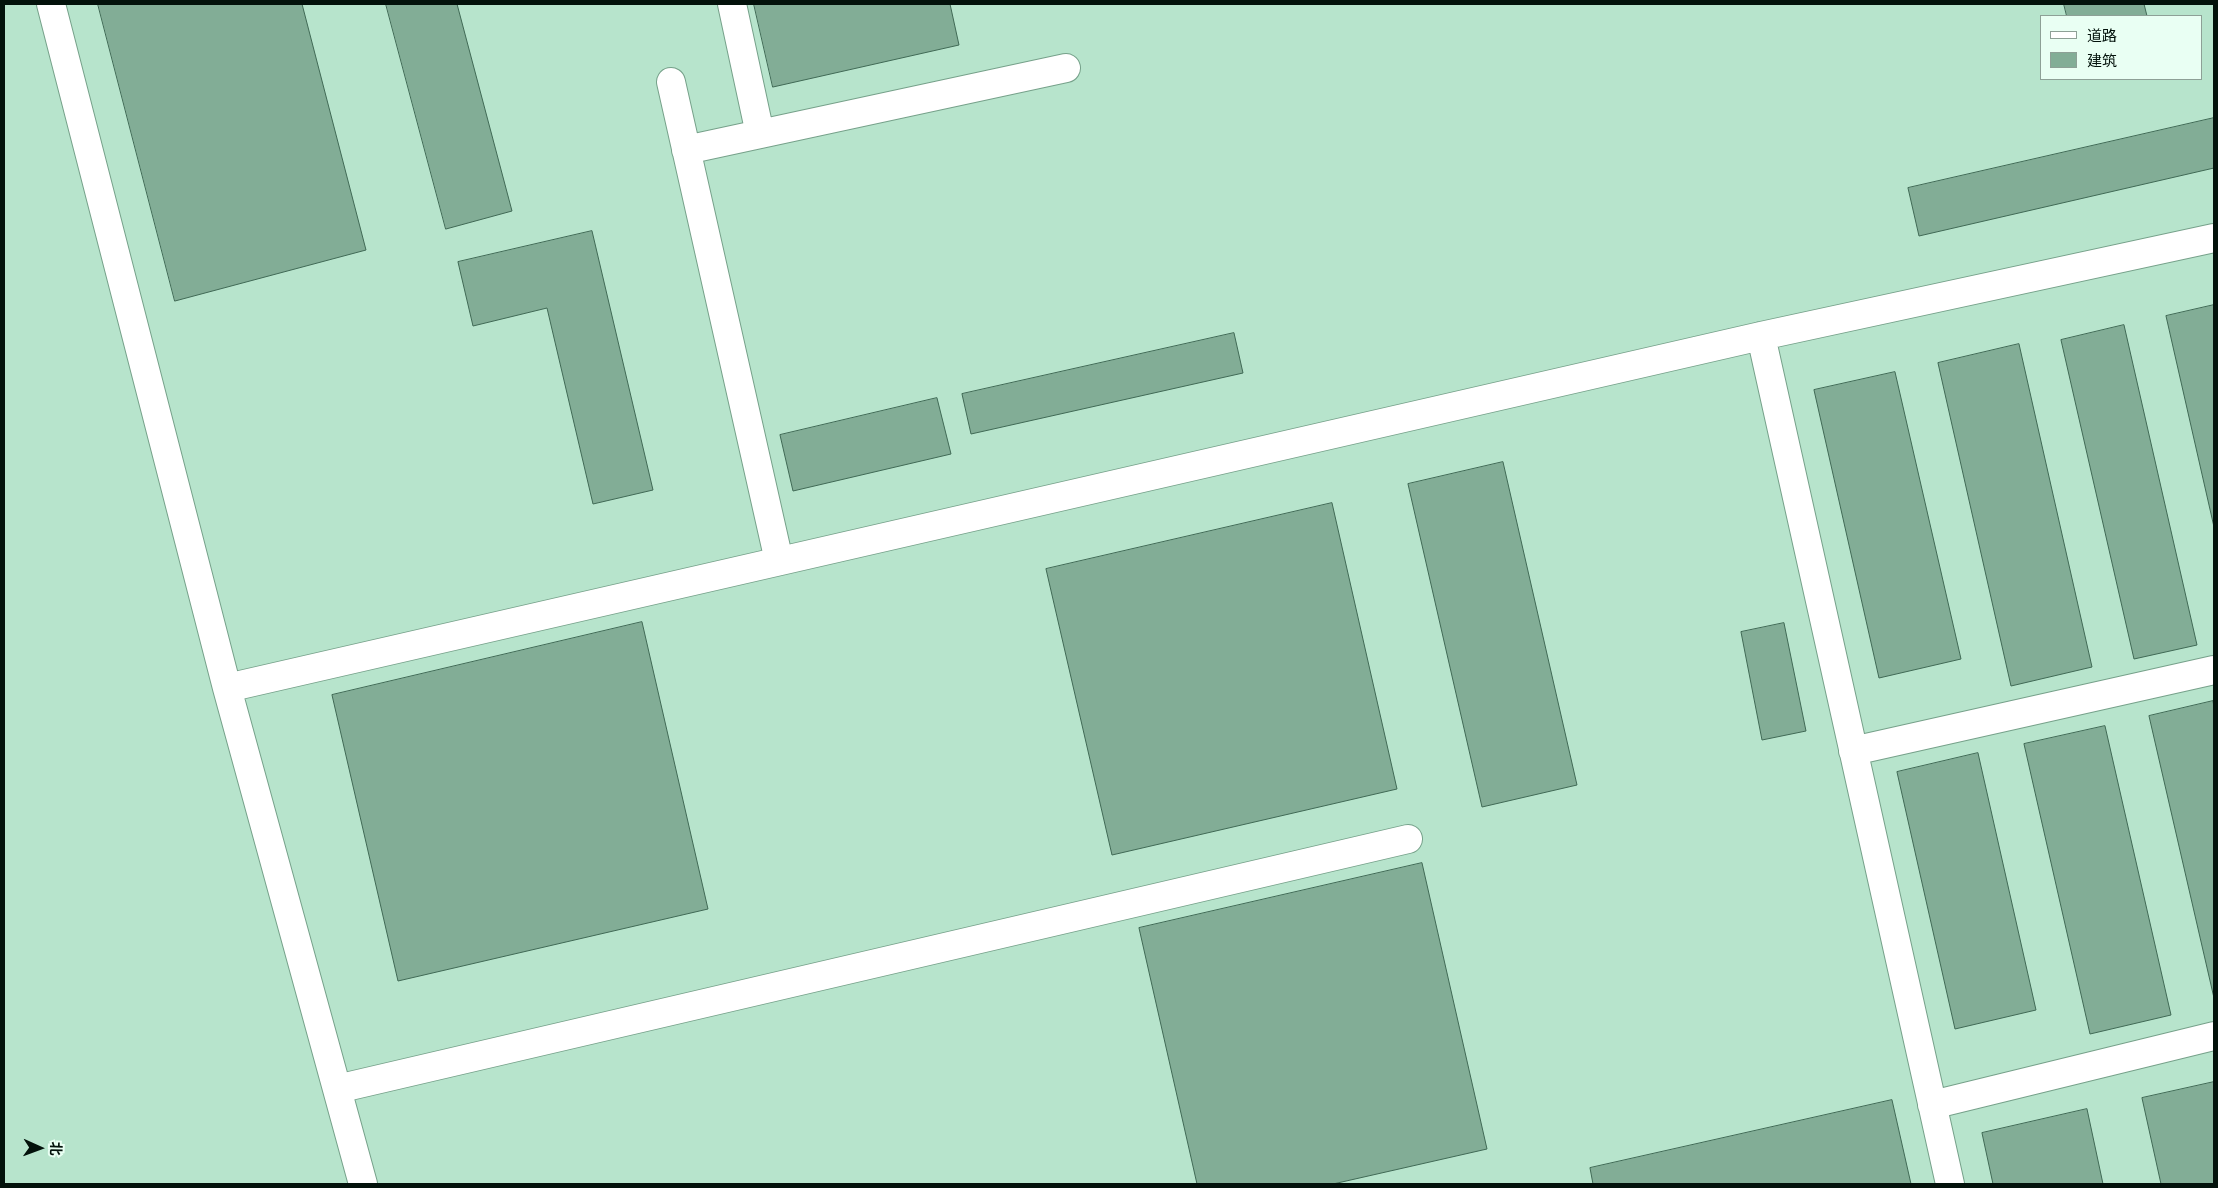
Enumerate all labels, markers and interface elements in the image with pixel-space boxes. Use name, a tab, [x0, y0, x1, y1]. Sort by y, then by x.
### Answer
legend	[2040, 15, 2203, 80]
text: 道路	[2087, 26, 2117, 46]
text: 建筑	[2087, 51, 2117, 71]
north arrow	[15, 1123, 65, 1173]
text: 北	[46, 1141, 65, 1156]

